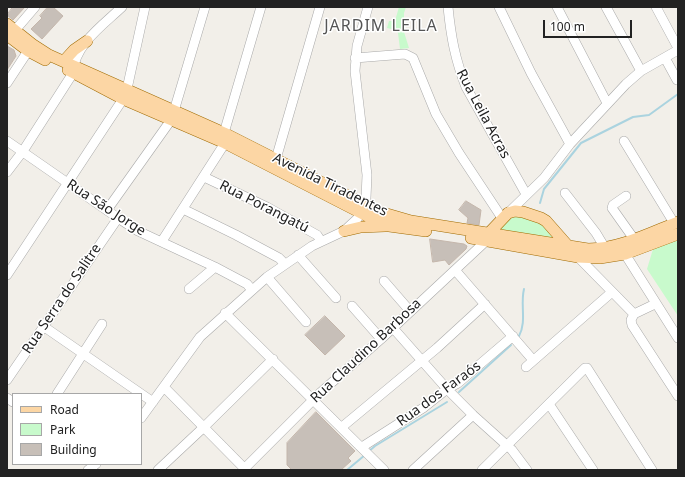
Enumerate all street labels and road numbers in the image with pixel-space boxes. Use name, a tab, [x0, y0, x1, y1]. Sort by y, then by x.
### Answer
street label: Rua Leila Acras	[452, 67, 514, 161]
street label: Avenida Tiradentes	[270, 150, 390, 220]
street label: Rua São Jorge	[63, 176, 149, 240]
street label: Rua Porangatú	[217, 177, 311, 237]
street label: Rua Serra do Salitre	[19, 241, 105, 357]
street label: Rua Claudino Barbosa	[307, 295, 425, 407]
street label: Rua dos Faraós	[394, 358, 484, 430]

